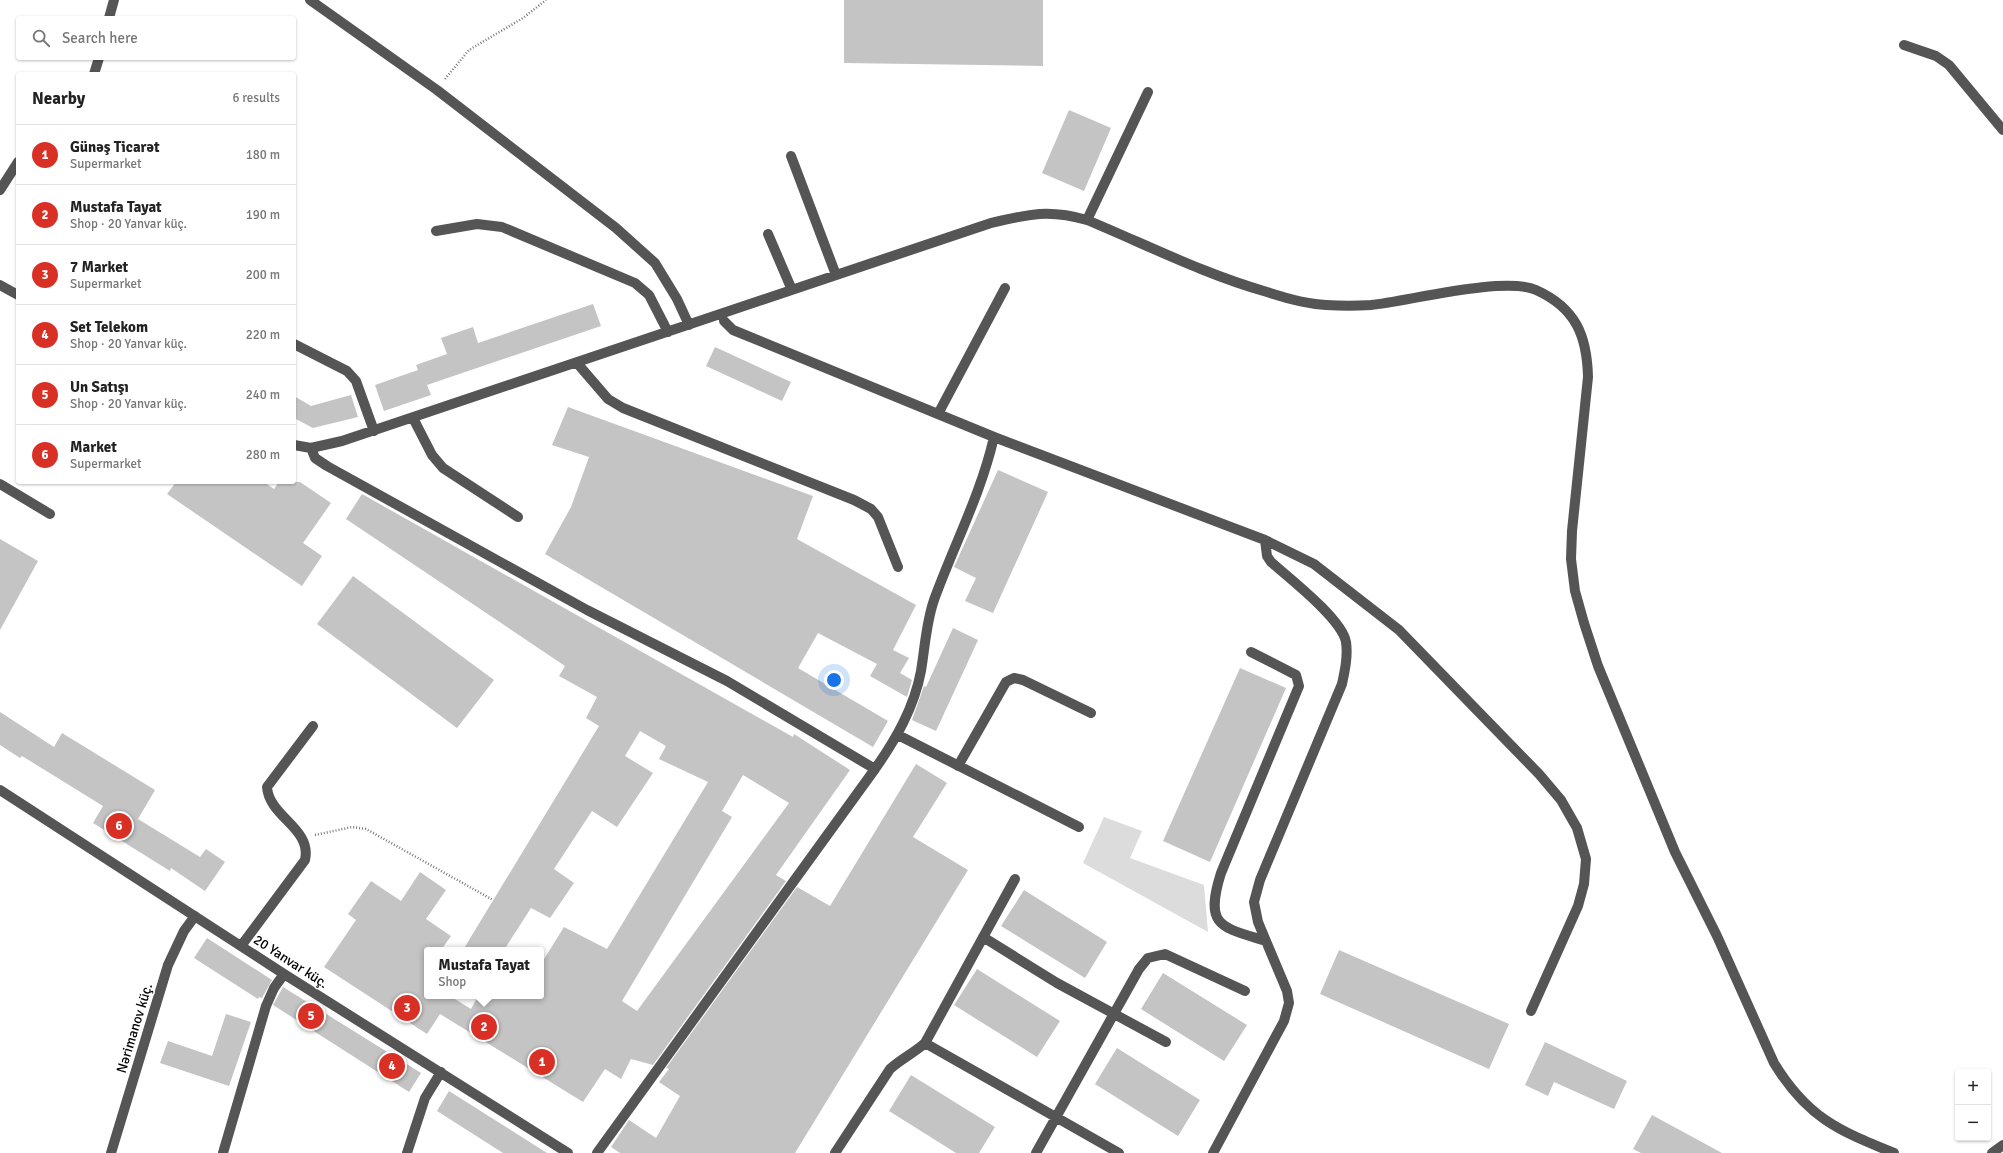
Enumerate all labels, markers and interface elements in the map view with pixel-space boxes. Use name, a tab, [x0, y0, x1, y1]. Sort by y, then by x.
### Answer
search box	[16, 16, 296, 60]
icon: search	[30, 27, 52, 49]
text: Search here	[62, 29, 138, 47]
text: Nearby	[32, 88, 85, 109]
text: 6 results	[232, 90, 280, 106]
text: Günəş Ticarət	[70, 138, 160, 156]
text: 1	[41, 147, 49, 163]
text: 180 m	[246, 147, 280, 163]
text: Supermarket	[70, 156, 142, 172]
text: Mustafa Tayat	[70, 198, 162, 216]
text: 2	[41, 207, 49, 223]
text: 190 m	[246, 207, 280, 223]
text: Shop · 20 Yanvar küç.	[70, 216, 187, 232]
text: 7 Market	[70, 258, 128, 276]
text: 3	[41, 267, 49, 283]
text: 200 m	[246, 267, 280, 283]
text: Supermarket	[70, 276, 142, 292]
text: Set Telekom	[70, 318, 148, 336]
text: 4	[41, 327, 49, 343]
text: 220 m	[246, 327, 280, 343]
text: Shop · 20 Yanvar küç.	[70, 336, 187, 352]
text: Un Satışı	[70, 378, 129, 396]
text: 5	[41, 387, 49, 403]
text: 240 m	[246, 387, 280, 403]
text: Shop · 20 Yanvar küç.	[70, 396, 187, 412]
text: Market	[70, 438, 117, 456]
text: 6	[41, 447, 49, 463]
text: 280 m	[246, 447, 280, 463]
text: Supermarket	[70, 456, 142, 472]
your location	[824, 670, 844, 690]
pin: 6	[106, 811, 132, 841]
street label: 20 Yanvar küç.	[250, 931, 331, 992]
popup	[424, 947, 544, 999]
text: Mustafa Tayat	[438, 956, 530, 974]
text: Shop	[438, 974, 466, 990]
street label: Nərimanov küç.	[113, 981, 156, 1075]
pin: 3	[394, 993, 420, 1023]
pin: 5	[298, 1001, 324, 1031]
pin: 2	[471, 1012, 497, 1042]
pin: 1	[529, 1047, 555, 1077]
pin: 4	[379, 1051, 405, 1081]
map controls	[1955, 1069, 1991, 1141]
button: +	[1955, 1069, 1991, 1105]
button: −	[1955, 1105, 1991, 1141]

